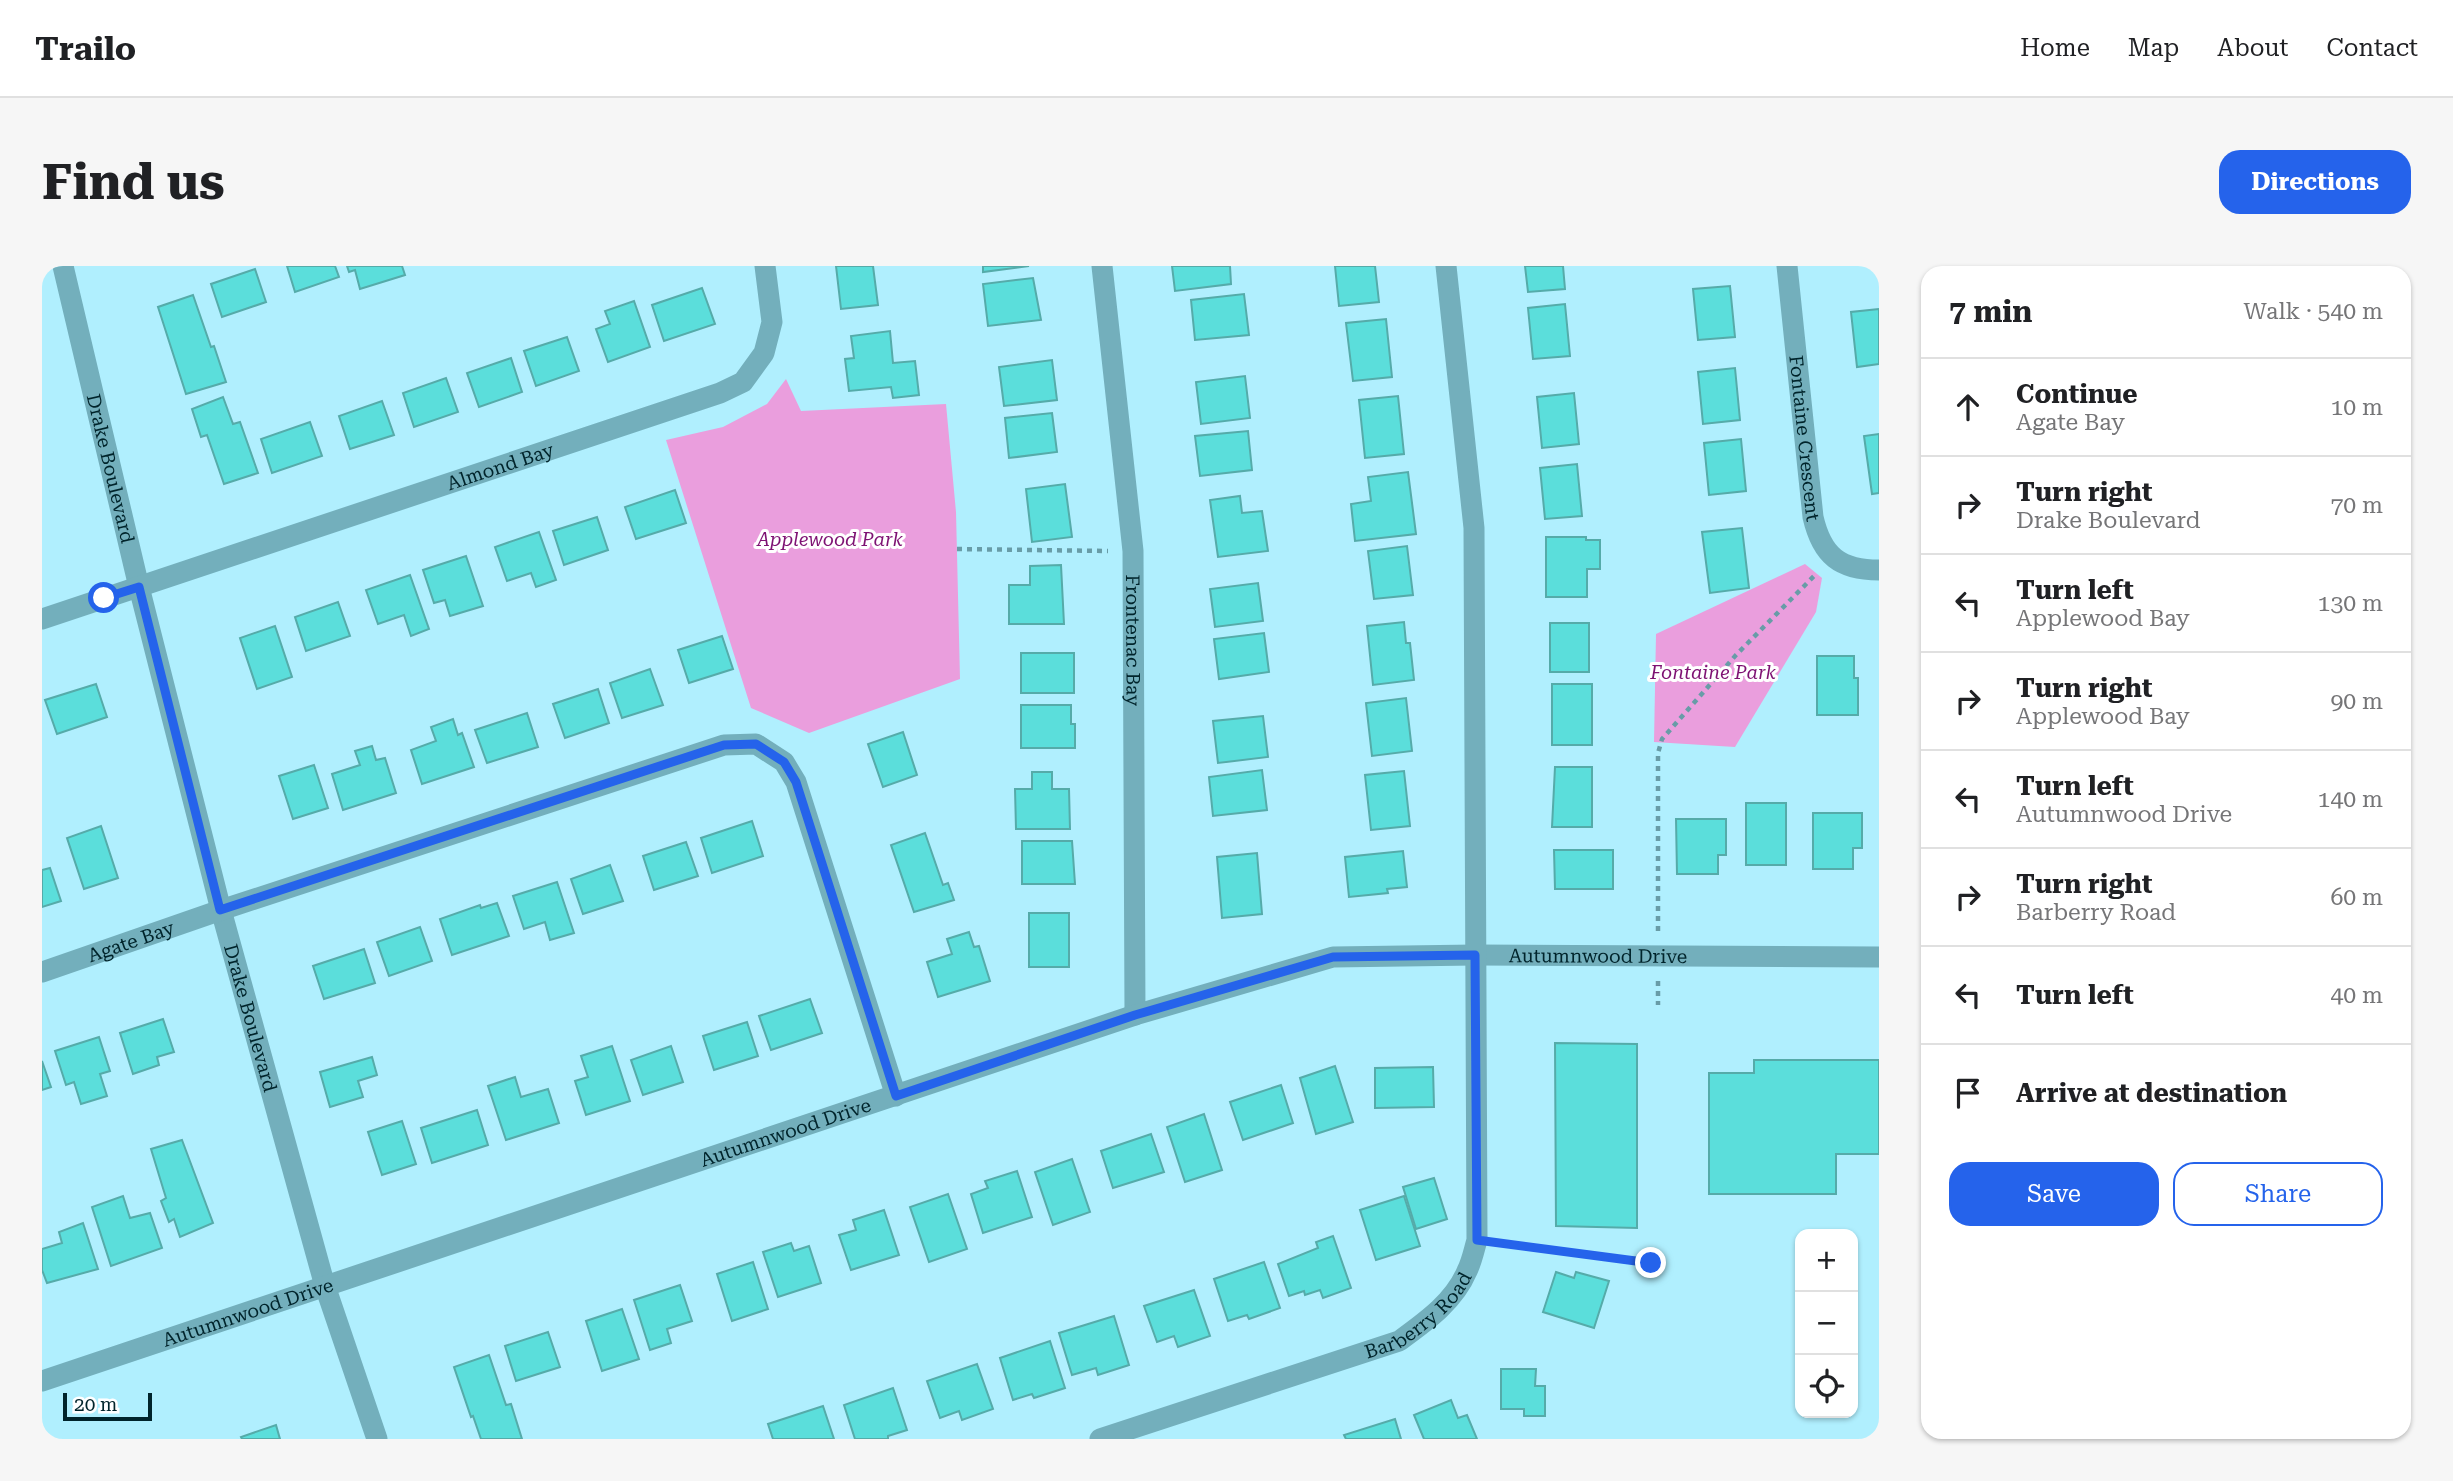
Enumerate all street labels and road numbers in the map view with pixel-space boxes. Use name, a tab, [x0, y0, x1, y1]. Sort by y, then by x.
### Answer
street label: Fontaine Crescent	[1784, 354, 1825, 524]
street label: Drake Boulevard	[82, 392, 139, 545]
street label: Almond Bay	[444, 438, 558, 495]
street label: Frontenac Bay	[1121, 574, 1145, 707]
street label: Agate Bay	[85, 916, 178, 967]
street label: Drake Boulevard	[219, 941, 282, 1095]
street label: Autumnwood Drive	[1509, 944, 1687, 968]
street label: Autumnwood Drive	[697, 1093, 874, 1172]
street label: Barberry Road	[1362, 1268, 1477, 1364]
street label: Autumnwood Drive	[160, 1273, 336, 1352]

